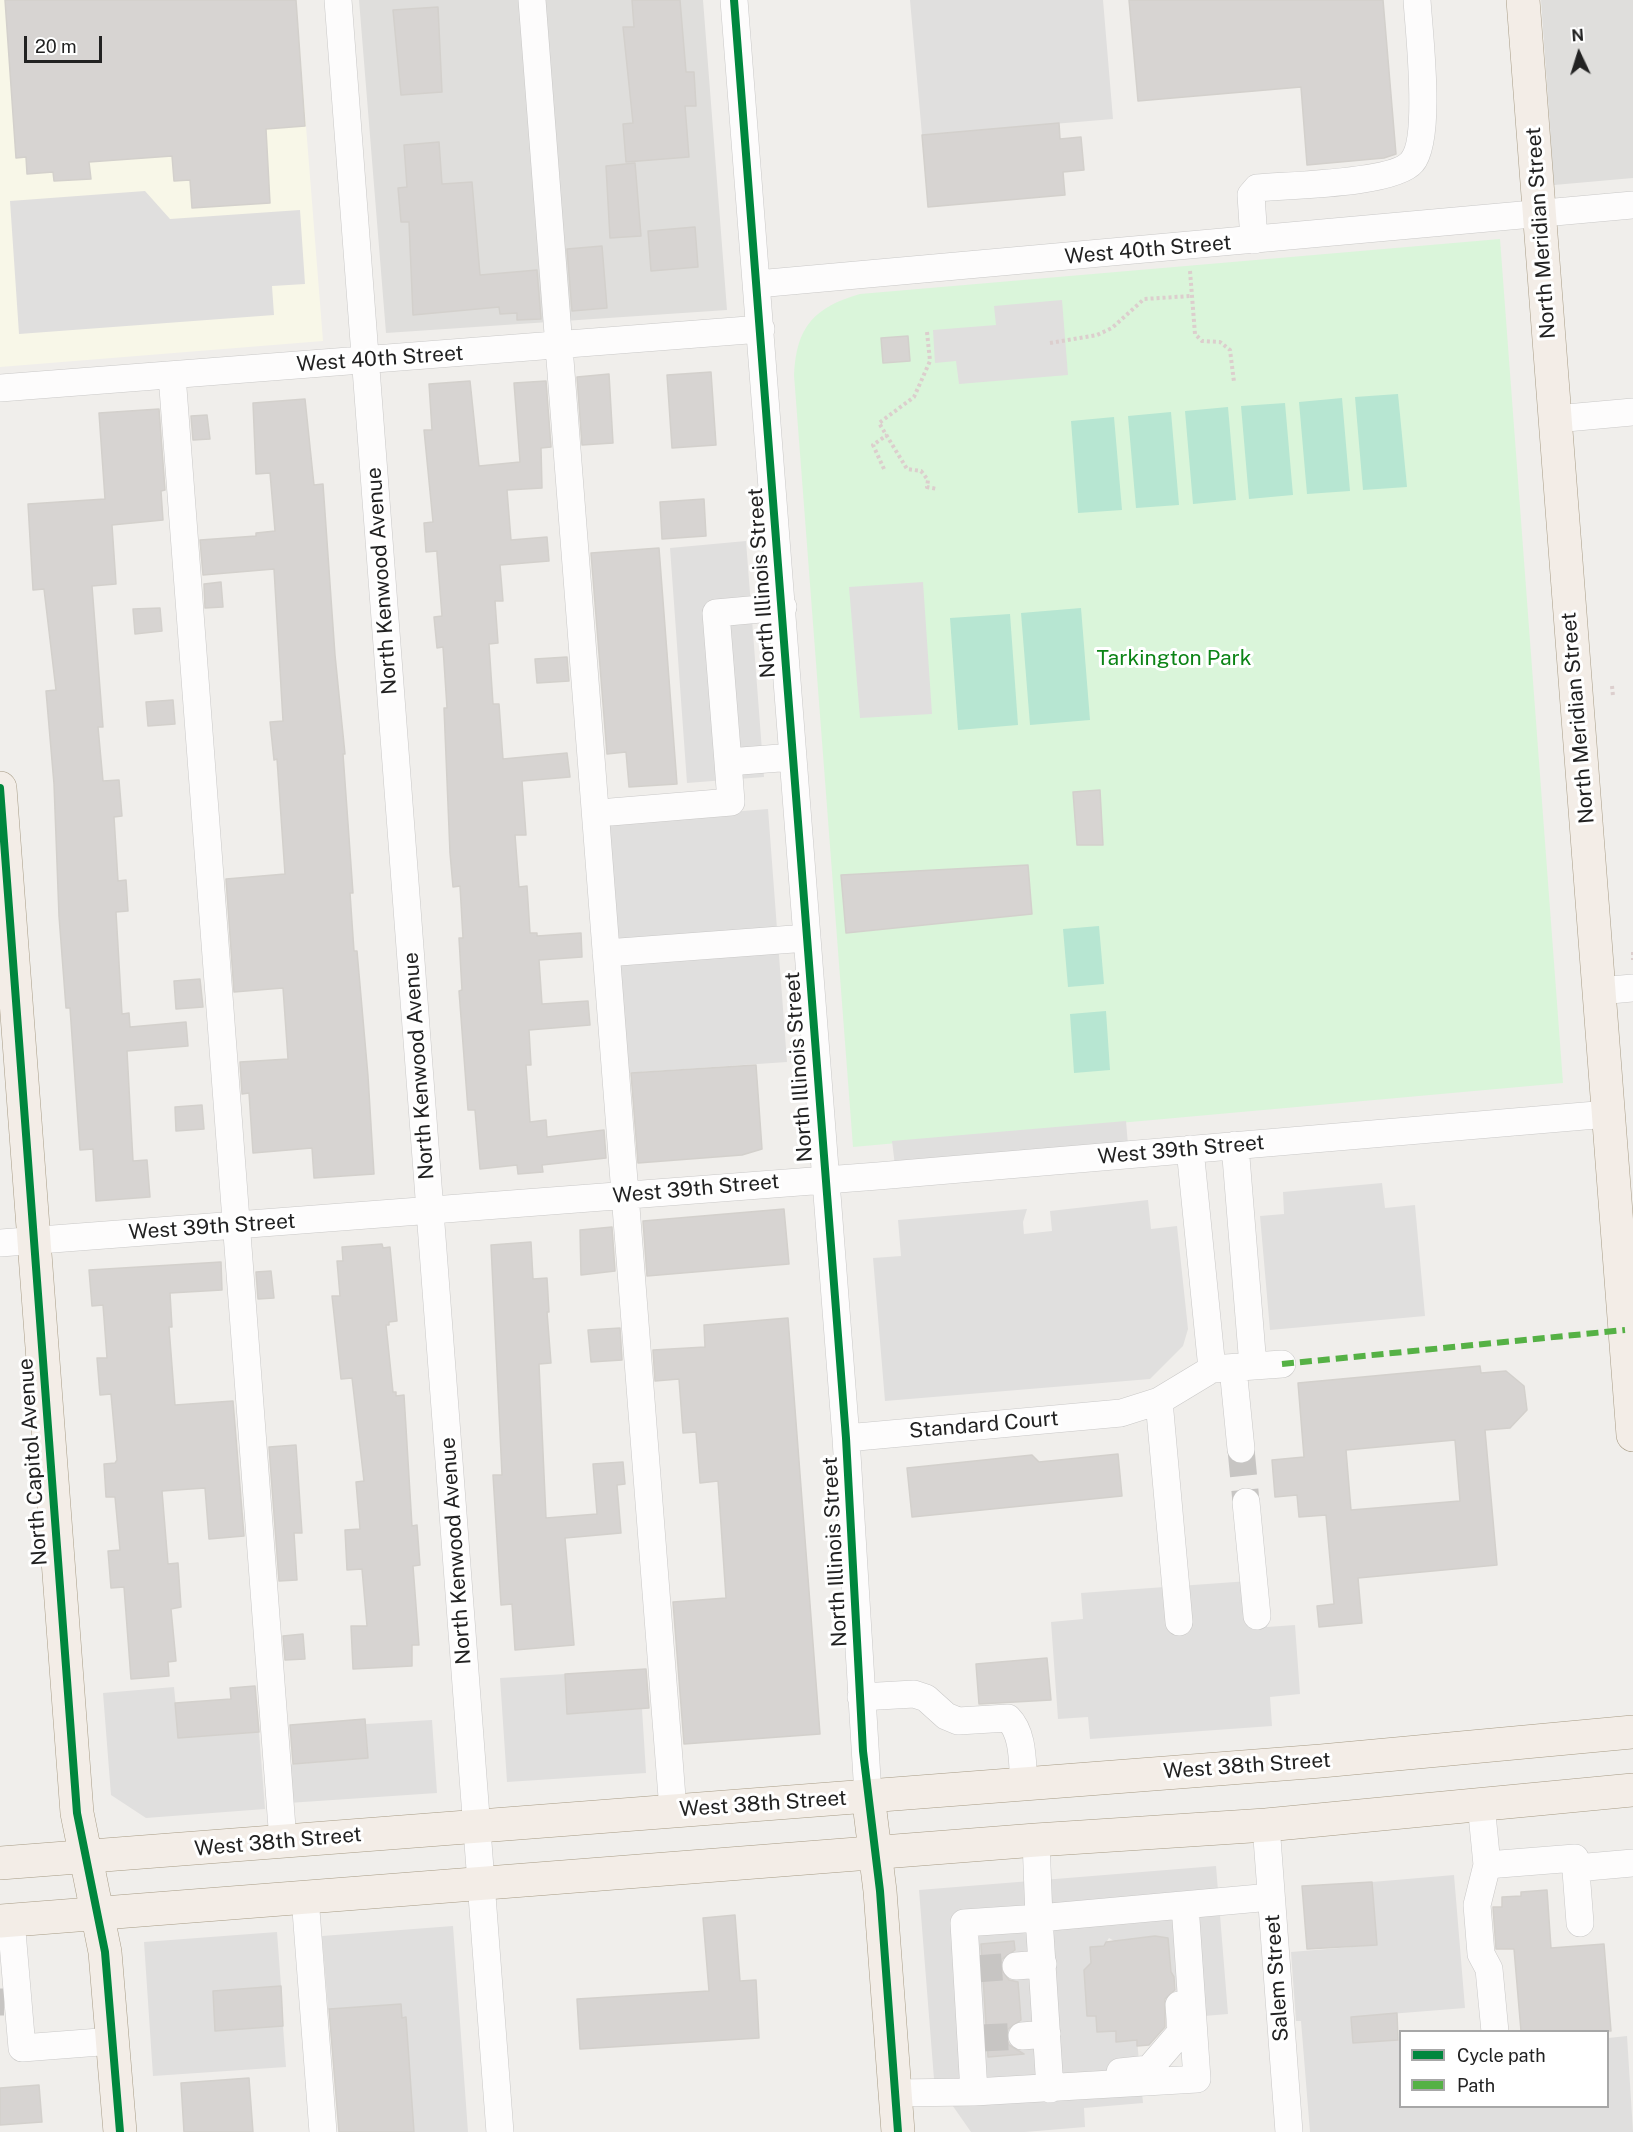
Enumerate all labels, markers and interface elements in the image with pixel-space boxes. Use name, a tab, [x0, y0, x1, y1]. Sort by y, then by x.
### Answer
scale bar	[27, 24, 105, 62]
north arrow	[1549, 24, 1609, 84]
text: N	[1571, 26, 1585, 45]
text: 20 m	[35, 36, 77, 57]
street label: North Meridian Street	[1521, 126, 1561, 340]
street label: West 40th Street	[1064, 230, 1232, 270]
street label: West 40th Street	[296, 341, 464, 377]
street label: North Kenwood Avenue	[361, 466, 403, 696]
street label: North Illinois Street	[743, 487, 781, 679]
street label: North Meridian Street	[1556, 611, 1600, 825]
park label: Tarkington Park	[1096, 646, 1252, 672]
street label: North Kenwood Avenue	[398, 951, 440, 1181]
street label: North Illinois Street	[780, 971, 818, 1163]
street label: West 39th Street	[1096, 1130, 1266, 1170]
street label: West 39th Street	[611, 1169, 781, 1209]
street label: West 39th Street	[128, 1209, 296, 1245]
street label: North Capitol Avenue	[13, 1357, 53, 1567]
street label: Standard Court	[908, 1406, 1060, 1444]
street label: North Kenwood Avenue	[435, 1436, 477, 1666]
street label: North Illinois Street	[817, 1456, 853, 1648]
street label: West 38th Street	[1162, 1748, 1332, 1784]
street label: West 38th Street	[678, 1786, 848, 1822]
street label: West 38th Street	[193, 1822, 363, 1862]
street label: Salem Street	[1260, 1913, 1294, 2043]
legend	[1399, 2030, 1609, 2108]
text: Cycle path	[1457, 2045, 1546, 2066]
text: Path	[1457, 2075, 1495, 2096]

